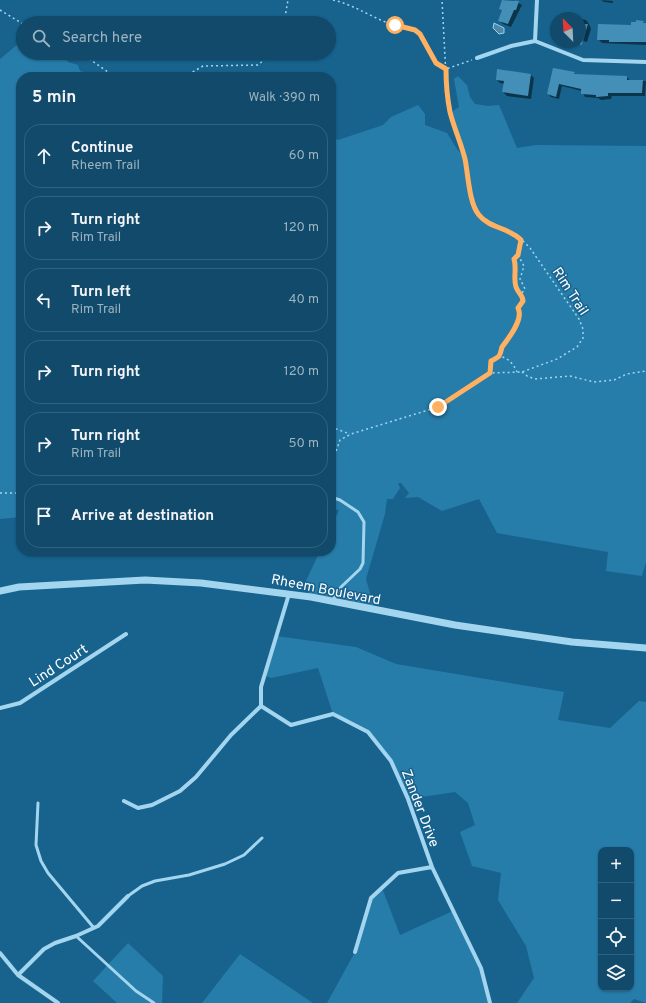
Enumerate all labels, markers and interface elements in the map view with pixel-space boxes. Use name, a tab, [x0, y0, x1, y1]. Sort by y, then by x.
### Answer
north arrow	[550, 12, 586, 48]
search box	[16, 16, 336, 60]
route start	[386, 16, 404, 34]
icon: search	[30, 27, 52, 49]
text: Search here	[62, 29, 142, 48]
text: 5 min	[32, 87, 76, 109]
text: Walk · 390 m	[249, 90, 320, 106]
text: Continue	[71, 139, 133, 158]
icon: ahead	[33, 145, 55, 167]
text: 60 m	[289, 148, 319, 164]
text: Rheem Trail	[71, 158, 140, 174]
text: Turn right	[71, 211, 140, 230]
icon: right	[33, 217, 55, 239]
text: 120 m	[284, 220, 319, 236]
text: Rim Trail	[71, 230, 121, 246]
street label: Rim Trail	[548, 264, 592, 319]
text: Turn left	[71, 283, 131, 302]
icon: left	[33, 289, 55, 311]
text: 40 m	[289, 292, 319, 308]
text: Rim Trail	[71, 302, 121, 318]
icon: right	[33, 361, 55, 383]
text: Turn right	[71, 363, 140, 382]
text: 120 m	[284, 364, 319, 380]
route end	[429, 398, 447, 416]
text: Turn right	[71, 427, 140, 446]
icon: right	[33, 433, 55, 455]
text: 50 m	[289, 436, 319, 452]
text: Rim Trail	[71, 446, 121, 462]
icon: arrive	[33, 505, 55, 527]
text: Arrive at destination	[71, 507, 214, 526]
street label: Rheem Boulevard	[269, 572, 382, 609]
street label: Lind Court	[26, 641, 91, 691]
street label: Zander Drive	[397, 767, 442, 850]
map controls	[598, 847, 634, 991]
button: +	[598, 847, 634, 883]
button: −	[598, 883, 634, 919]
button: locate	[598, 919, 634, 955]
button: layers	[598, 955, 634, 991]

